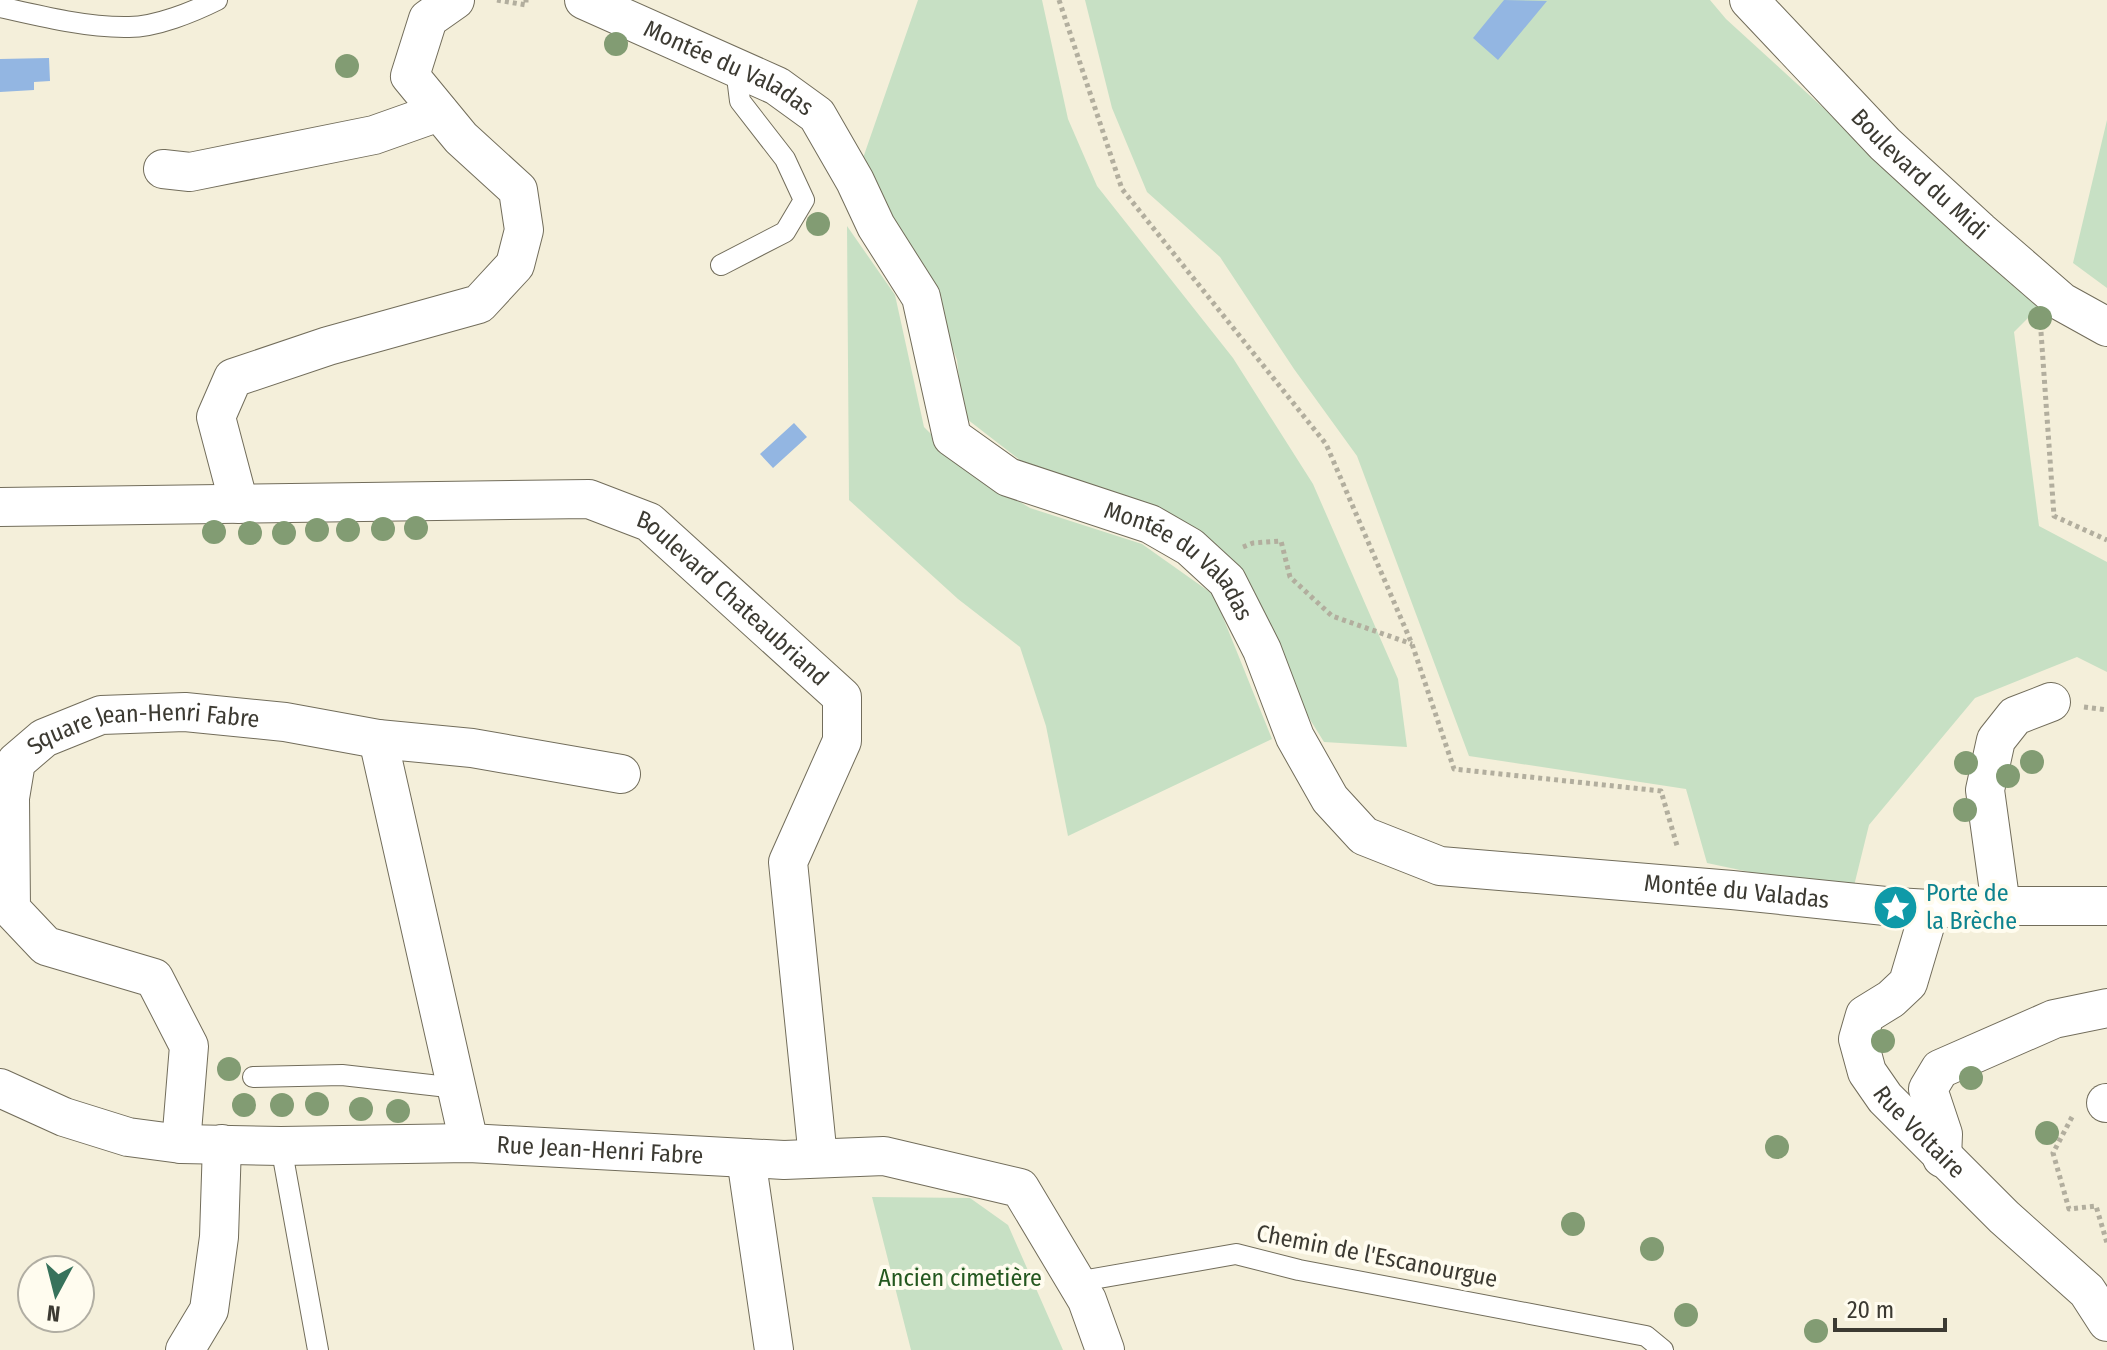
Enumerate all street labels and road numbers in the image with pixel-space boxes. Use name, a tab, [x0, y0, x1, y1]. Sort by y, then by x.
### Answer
street label: Montée du Valadas	[640, 15, 819, 122]
street label: Boulevard du Midi	[1845, 103, 1994, 246]
street label: Montée du Valadas	[1101, 496, 1259, 625]
street label: Boulevard Chateaubriand	[633, 505, 834, 692]
street label: Square Jean-Henri Fabre	[21, 698, 261, 760]
street label: Montée du Valadas	[1643, 869, 1831, 914]
street label: Rue Voltaire	[1867, 1081, 1971, 1184]
street label: Rue Jean-Henri Fabre	[496, 1131, 704, 1170]
street label: Chemin de l'Escanourgue	[1254, 1219, 1500, 1293]

